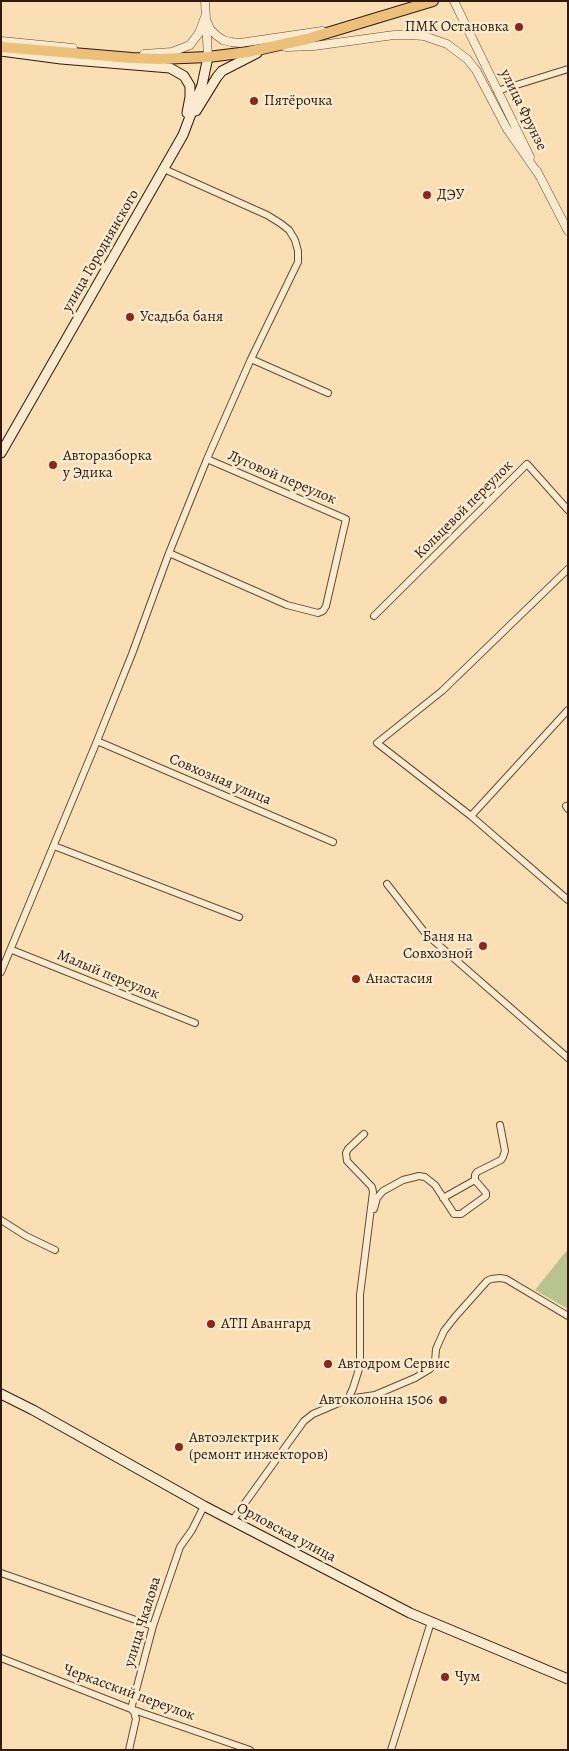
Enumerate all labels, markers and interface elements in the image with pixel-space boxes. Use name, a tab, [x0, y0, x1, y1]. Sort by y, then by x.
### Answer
place label: ПМК Остановка	[405, 18, 509, 36]
marker: ПМК Остановка	[513, 21, 525, 33]
street label: улица Фрунзе	[496, 66, 550, 154]
place label: Пятёрочка	[264, 92, 332, 110]
marker: Пятёрочка	[248, 95, 260, 107]
place label: ДЭУ	[437, 186, 465, 204]
street label: улица Городнянского	[59, 187, 143, 315]
marker: ДЭУ	[421, 189, 433, 201]
place label: Усадьба баня	[140, 308, 223, 326]
marker: Усадьба баня	[124, 311, 136, 323]
place label: Авторазборка у Эдика	[63, 447, 152, 482]
street label: Луговой переулок	[225, 447, 339, 509]
street label: Кольцевой переулок	[411, 457, 517, 563]
marker: Авторазборка у Эдика	[47, 459, 59, 471]
street label: Совхозная улица	[166, 750, 274, 810]
place label: Баня на Совхозной	[403, 928, 473, 963]
marker: Баня на Совхозной	[477, 940, 489, 952]
street label: Малый переулок	[54, 946, 162, 1004]
place label: Анастасия	[366, 970, 433, 988]
marker: Анастасия	[350, 973, 362, 985]
place label: АТП Авангард	[221, 1315, 311, 1333]
marker: АТП Авангард	[205, 1318, 217, 1330]
place label: Автодром Сервис	[338, 1355, 450, 1373]
marker: Автодром Сервис	[322, 1358, 334, 1370]
place label: Автоколонна 1506	[319, 1391, 433, 1409]
marker: Автоколонна 1506	[437, 1394, 449, 1406]
place label: Автоэлектрик (ремонт инжекторов)	[189, 1429, 328, 1464]
marker: Автоэлектрик (ремонт инжекторов)	[173, 1441, 185, 1453]
street label: Орловская улица	[233, 1499, 339, 1567]
street label: улица Чкалова	[121, 1575, 165, 1669]
street label: Черкасский переулок	[61, 1661, 197, 1725]
place label: Чум	[455, 1668, 480, 1686]
marker: Чум	[439, 1671, 451, 1683]

